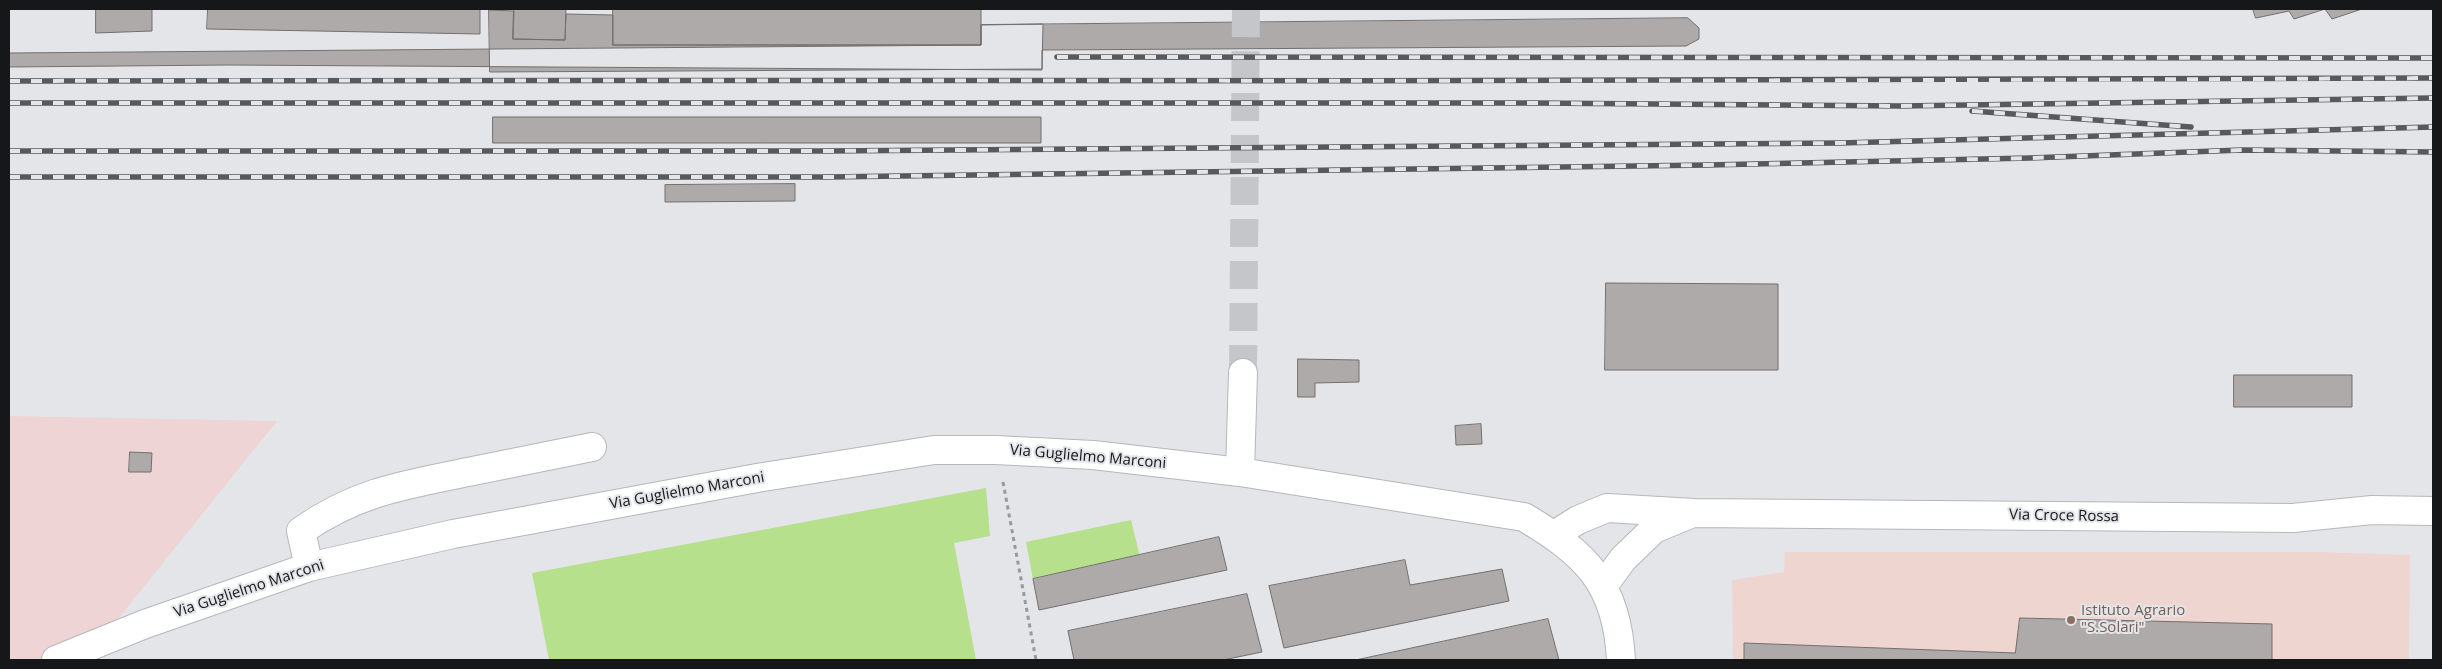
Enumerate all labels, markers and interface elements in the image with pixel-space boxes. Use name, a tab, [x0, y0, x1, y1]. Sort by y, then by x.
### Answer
street label: Via Guglielmo Marconi	[1009, 441, 1167, 473]
street label: Via Guglielmo Marconi	[608, 469, 766, 513]
street label: Via Croce Rossa	[2009, 506, 2119, 526]
street label: Via Guglielmo Marconi	[172, 556, 326, 622]
place label: Istituto Agrario "S.Solari"	[2081, 602, 2185, 637]
marker: Istituto Agrario "S.Solari"	[2065, 614, 2077, 626]

